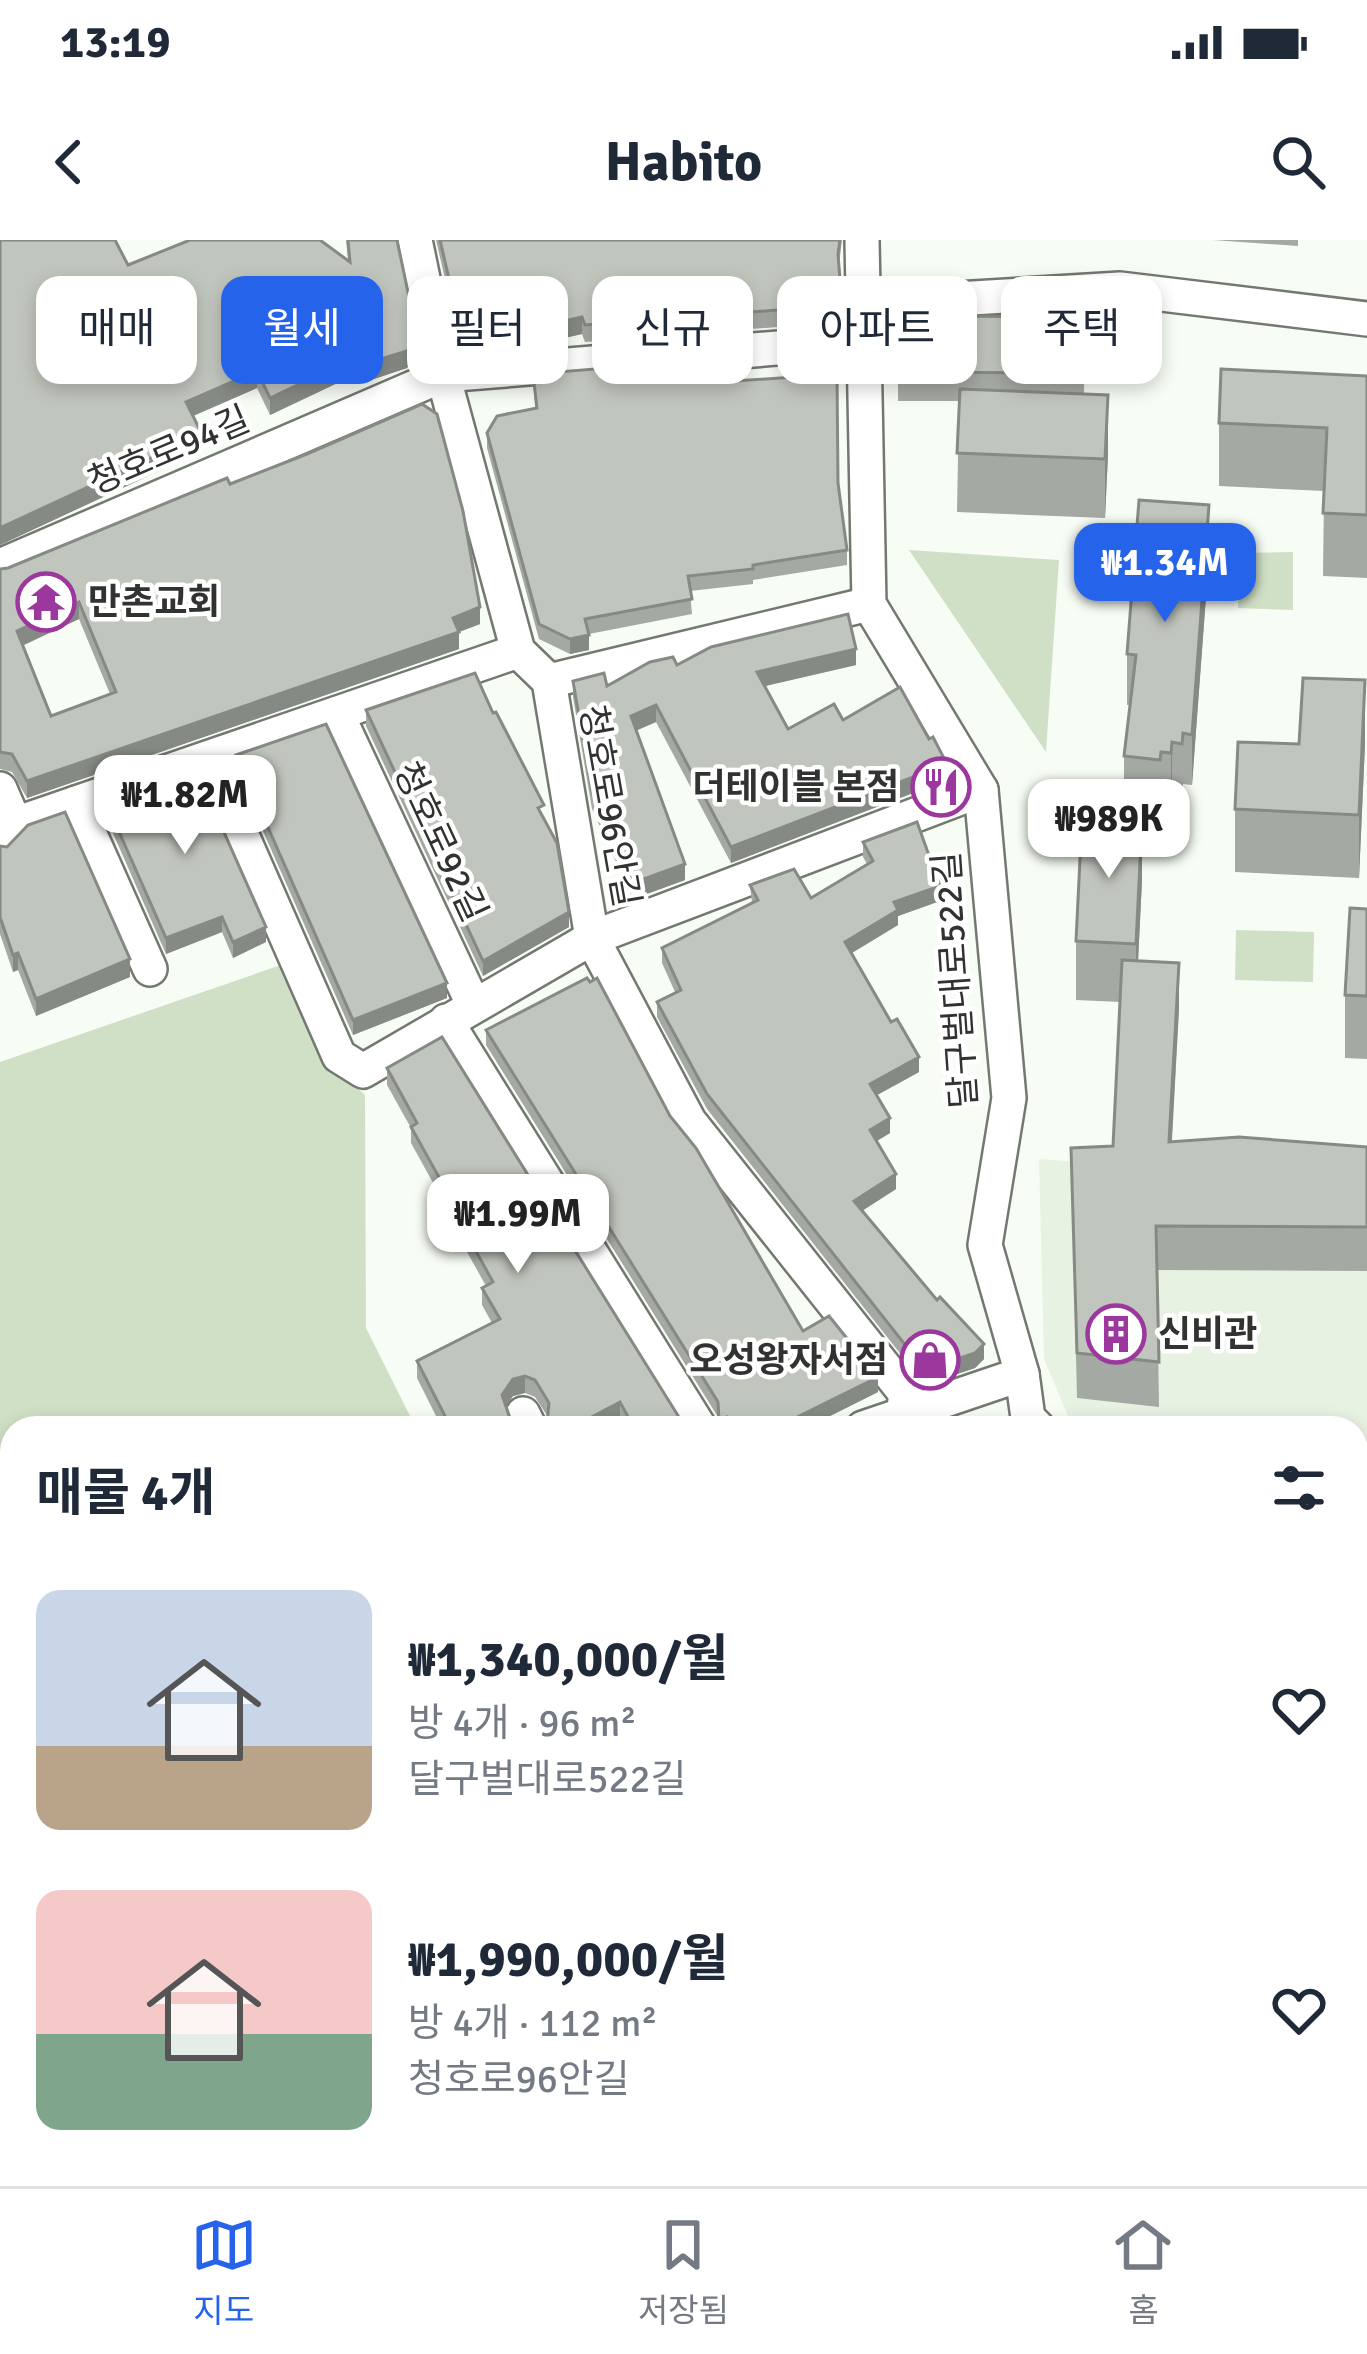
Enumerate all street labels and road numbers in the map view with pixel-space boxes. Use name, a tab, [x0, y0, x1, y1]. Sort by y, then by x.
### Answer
street label: 청호로94길	[81, 397, 257, 505]
street label: 청호로96안길	[569, 701, 649, 911]
street label: 청호로92길	[383, 755, 497, 929]
street label: 달구벌대로522길	[925, 850, 987, 1110]

